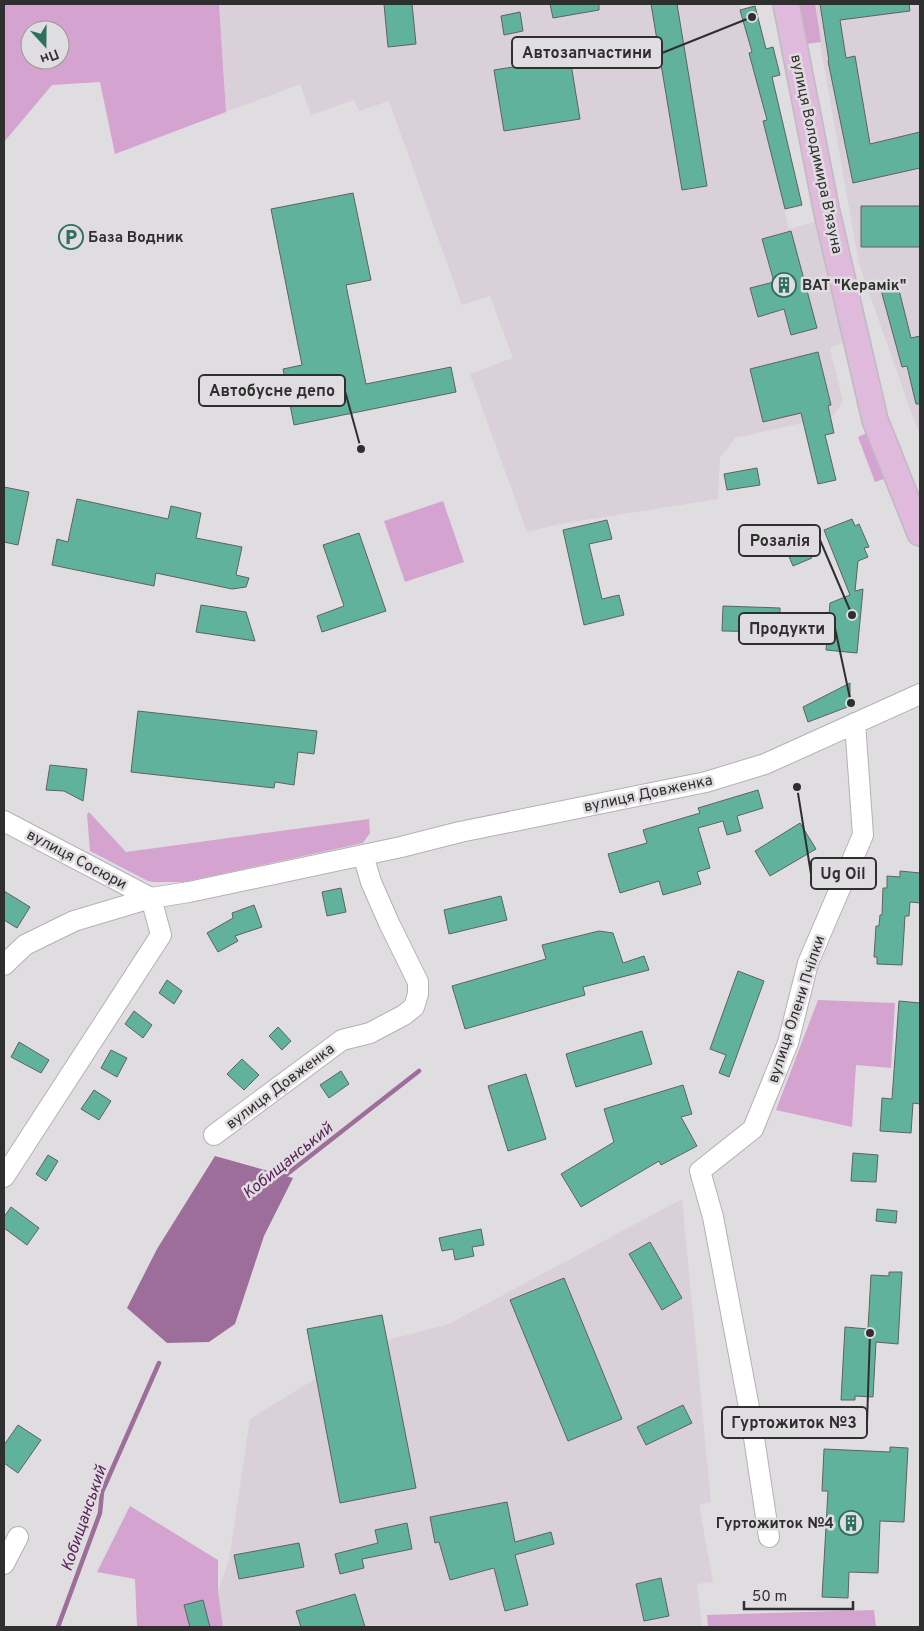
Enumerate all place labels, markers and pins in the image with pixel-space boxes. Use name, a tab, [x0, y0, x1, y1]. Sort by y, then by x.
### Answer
callout: Автозапчастини	[512, 37, 662, 68]
parking icon: База Водник	[58, 224, 84, 250]
place label: База Водник	[88, 229, 184, 248]
building icon: ВАТ "Керамік"	[771, 272, 797, 298]
place label: ВАТ "Керамік"	[802, 277, 906, 296]
callout: Автобусне депо	[199, 375, 345, 406]
callout: Розалія	[739, 525, 820, 556]
callout: Продукти	[739, 613, 835, 644]
callout: Ug Oil	[811, 858, 876, 889]
callout: Гуртожиток №3	[722, 1407, 867, 1438]
building icon: Гуртожиток №4	[838, 1510, 864, 1536]
place label: Гуртожиток №4	[716, 1515, 834, 1534]

